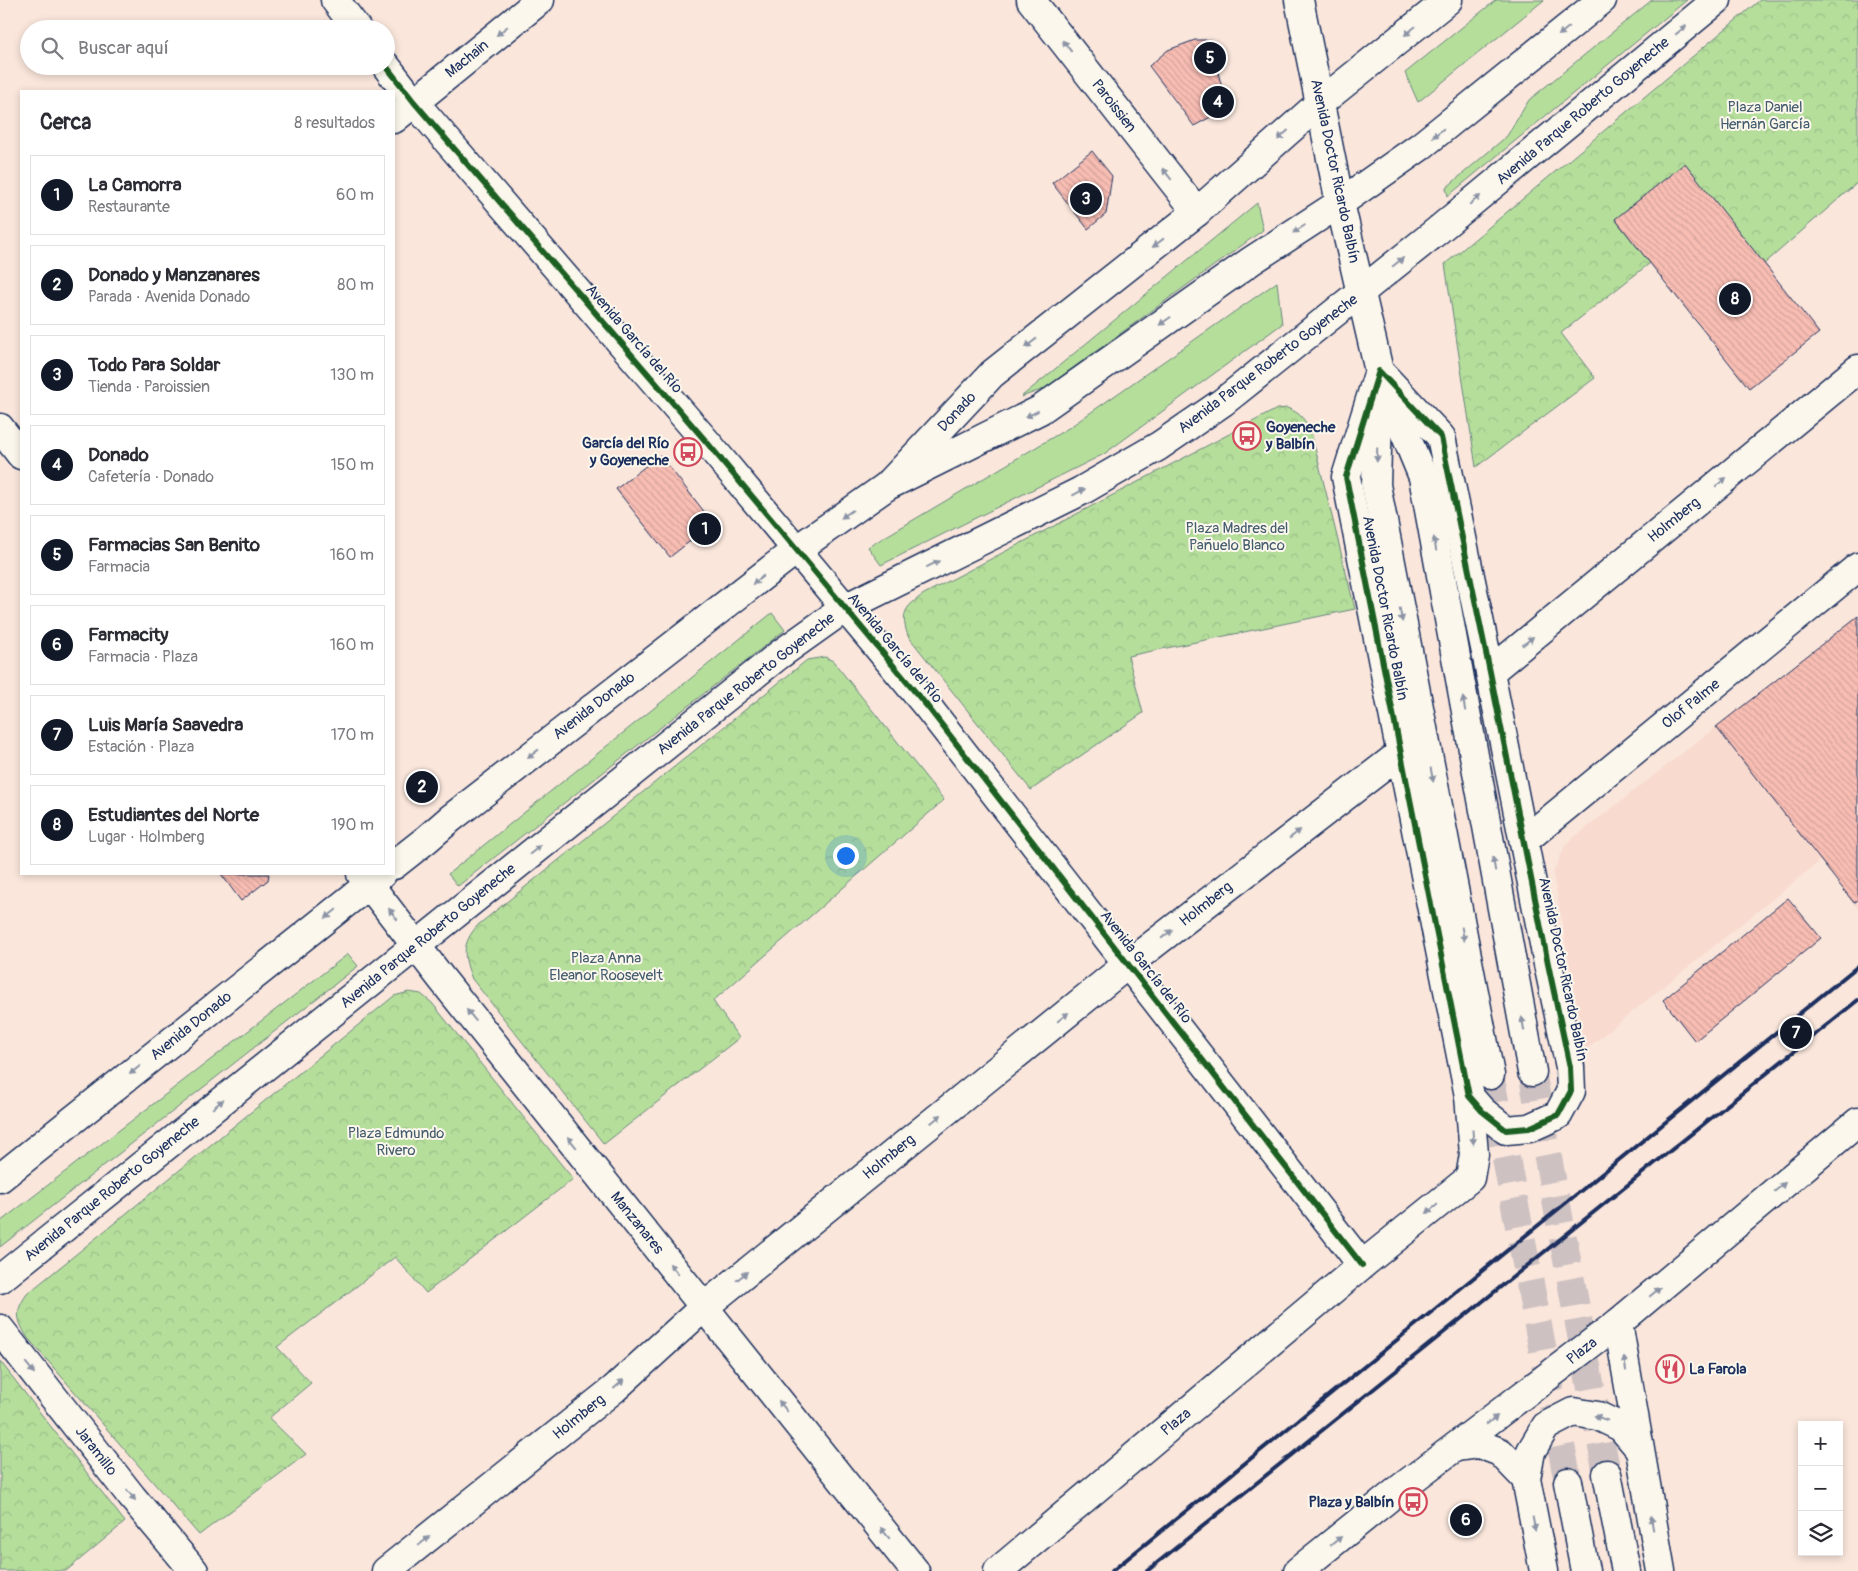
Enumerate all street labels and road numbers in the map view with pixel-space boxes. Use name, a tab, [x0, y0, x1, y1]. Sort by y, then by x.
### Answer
street label: Avenida Parque Roberto Goyeneche	[1493, 33, 1674, 189]
street label: Machain	[441, 36, 493, 82]
street label: Paroissien	[1087, 76, 1141, 136]
street label: Avenida Doctor Ricardo Balbín	[1306, 77, 1364, 265]
street label: Avenida García del Río	[581, 281, 687, 397]
street label: Avenida Parque Roberto Goyeneche	[1174, 290, 1362, 438]
street label: Donado	[934, 388, 980, 436]
street label: Holmberg	[1644, 493, 1704, 547]
street label: Avenida Doctor Ricardo Balbín	[1358, 514, 1412, 702]
street label: Avenida García del Río	[843, 589, 947, 707]
street label: Avenida Parque Roberto Goyeneche	[653, 608, 839, 759]
street label: Avenida Donado	[549, 668, 639, 744]
street label: Olof Palme	[1658, 674, 1724, 733]
street label: Avenida Parque Roberto Goyeneche	[336, 859, 520, 1013]
street label: Avenida Doctor Ricardo Balbín	[1534, 875, 1592, 1063]
street label: Holmberg	[1176, 877, 1236, 931]
street label: Avenida García del Río	[1096, 907, 1196, 1027]
street label: Avenida Donado	[146, 987, 236, 1065]
street label: Avenida Parque Roberto Goyeneche	[20, 1112, 204, 1266]
street label: Holmberg	[859, 1130, 919, 1184]
street label: Manzanares	[606, 1188, 668, 1258]
street label: Plaza	[1563, 1333, 1601, 1369]
street label: Holmberg	[549, 1390, 609, 1444]
street label: Plaza	[1157, 1404, 1195, 1440]
street label: Jaramillo	[71, 1422, 121, 1480]

